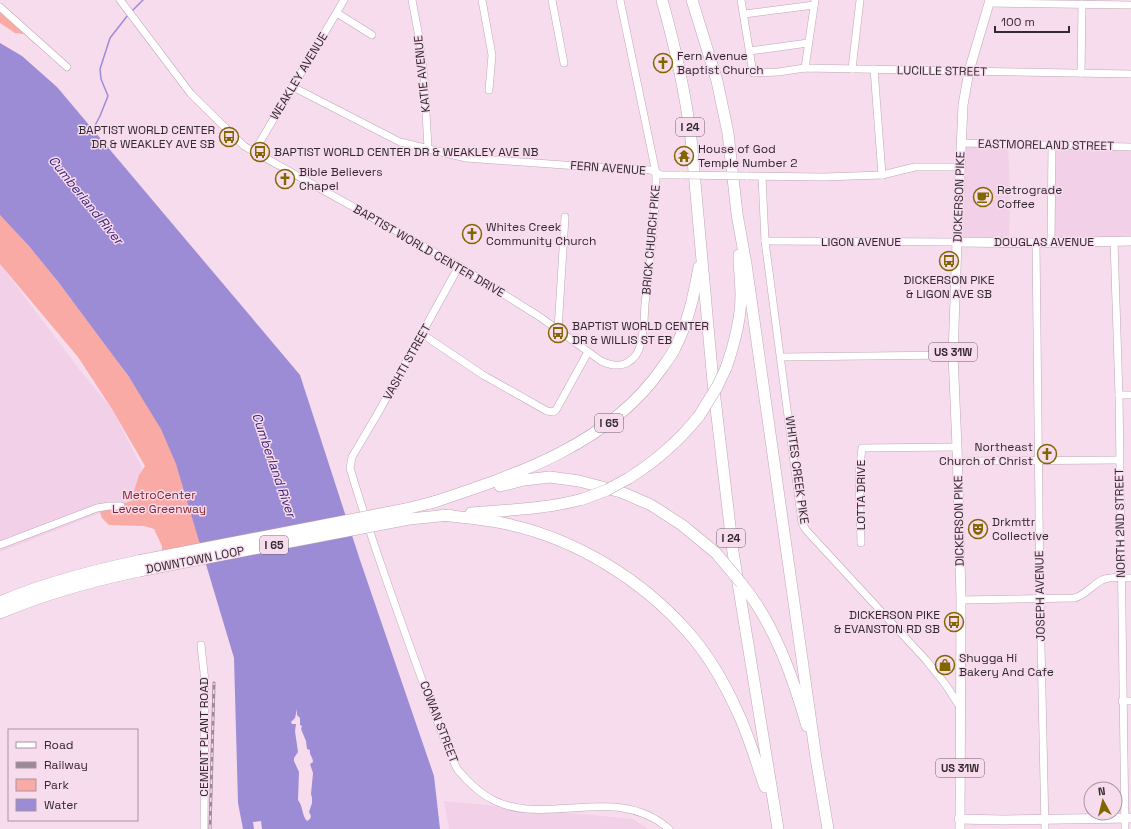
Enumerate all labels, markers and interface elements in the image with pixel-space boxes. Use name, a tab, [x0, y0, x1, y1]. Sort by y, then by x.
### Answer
scale bar	[995, 8, 1069, 34]
text: 100 m	[1001, 14, 1035, 30]
street label: WEAKLEY AVENUE	[267, 29, 332, 123]
street label: KATIE AVENUE	[410, 34, 434, 113]
place label: Fern Avenue Baptist Church	[677, 48, 764, 78]
church icon: Fern Avenue Baptist Church	[652, 52, 674, 74]
street label: LUCILLE STREET	[897, 62, 987, 80]
road number: I 24	[676, 118, 704, 136]
place label: BAPTIST WORLD CENTER DR & WEAKLEY AVE SB	[78, 122, 215, 152]
bus stop icon: BAPTIST WORLD CENTER DR & WEAKLEY AVE SB	[218, 126, 240, 148]
street label: EASTMORELAND STREET	[978, 136, 1114, 154]
bus stop icon: BAPTIST WORLD CENTER DR & WEAKLEY AVE NB	[249, 141, 271, 163]
place label: House of God Temple Number 2	[698, 141, 797, 171]
place label: BAPTIST WORLD CENTER DR & WEAKLEY AVE NB	[274, 144, 538, 160]
temple icon: House of God Temple Number 2	[673, 145, 695, 167]
street label: DICKERSON PIKE	[949, 151, 969, 243]
water label: Cumberland River	[45, 152, 128, 250]
street label: FERN AVENUE	[570, 157, 646, 179]
place label: Bible Believers Chapel	[299, 164, 383, 194]
church icon: Bible Believers Chapel	[274, 168, 296, 190]
place label: Retrograde Coffee	[997, 182, 1062, 212]
street label: BRICK CHURCH PIKE	[638, 184, 664, 296]
cafe icon: Retrograde Coffee	[972, 186, 994, 208]
street label: BAPTIST WORLD CENTER DRIVE	[350, 201, 508, 301]
place label: Whites Creek Community Church	[486, 219, 596, 249]
church icon: Whites Creek Community Church	[461, 223, 483, 245]
street label: LIGON AVENUE	[821, 234, 901, 250]
street label: DOUGLAS AVENUE	[994, 234, 1094, 250]
bus stop icon: DICKERSON PIKE & LIGON AVE SB	[938, 250, 960, 272]
place label: DICKERSON PIKE & LIGON AVE SB	[904, 272, 995, 302]
place label: BAPTIST WORLD CENTER DR & WILLIS ST EB	[572, 318, 709, 348]
street label: VASHTI STREET	[379, 321, 435, 403]
bus stop icon: BAPTIST WORLD CENTER DR & WILLIS ST EB	[547, 322, 569, 344]
road number: US 31W	[929, 343, 977, 361]
water label: Cumberland River	[248, 410, 301, 522]
road number: I 65	[595, 414, 623, 432]
street label: WHITES CREEK PIKE	[781, 415, 813, 525]
place label: Northeast Church of Christ	[939, 439, 1033, 469]
church icon: Northeast Church of Christ	[1036, 443, 1058, 465]
street label: LOTTA DRIVE	[853, 460, 869, 530]
street label: NORTH 2ND STREET	[1111, 468, 1129, 578]
street label: DICKERSON PIKE	[950, 475, 968, 567]
park label: MetroCenter Levee Greenway	[112, 487, 206, 517]
place label: Drkmttr Collective	[992, 514, 1049, 544]
theatre icon: Drkmttr Collective	[967, 518, 989, 540]
road number: I 24	[717, 529, 745, 547]
road number: I 65	[260, 536, 288, 554]
street label: DOWNTOWN LOOP	[144, 543, 246, 577]
street label: JOSEPH AVENUE	[1031, 550, 1049, 642]
place label: DICKERSON PIKE & EVANSTON RD SB	[834, 607, 940, 637]
bus stop icon: DICKERSON PIKE & EVANSTON RD SB	[943, 611, 965, 633]
place label: Shugga Hi Bakery And Cafe	[959, 650, 1054, 680]
shop icon: Shugga Hi Bakery And Cafe	[934, 654, 956, 676]
street label: CEMENT PLANT ROAD	[196, 677, 212, 797]
street label: COWAN STREET	[416, 679, 462, 765]
legend	[8, 729, 138, 821]
text: Road	[44, 737, 73, 753]
text: Railway	[44, 757, 88, 773]
road number: US 31W	[936, 759, 984, 777]
text: Park	[44, 777, 69, 793]
north arrow	[1083, 781, 1123, 821]
text: N	[1097, 784, 1106, 798]
text: Water	[44, 797, 78, 813]

